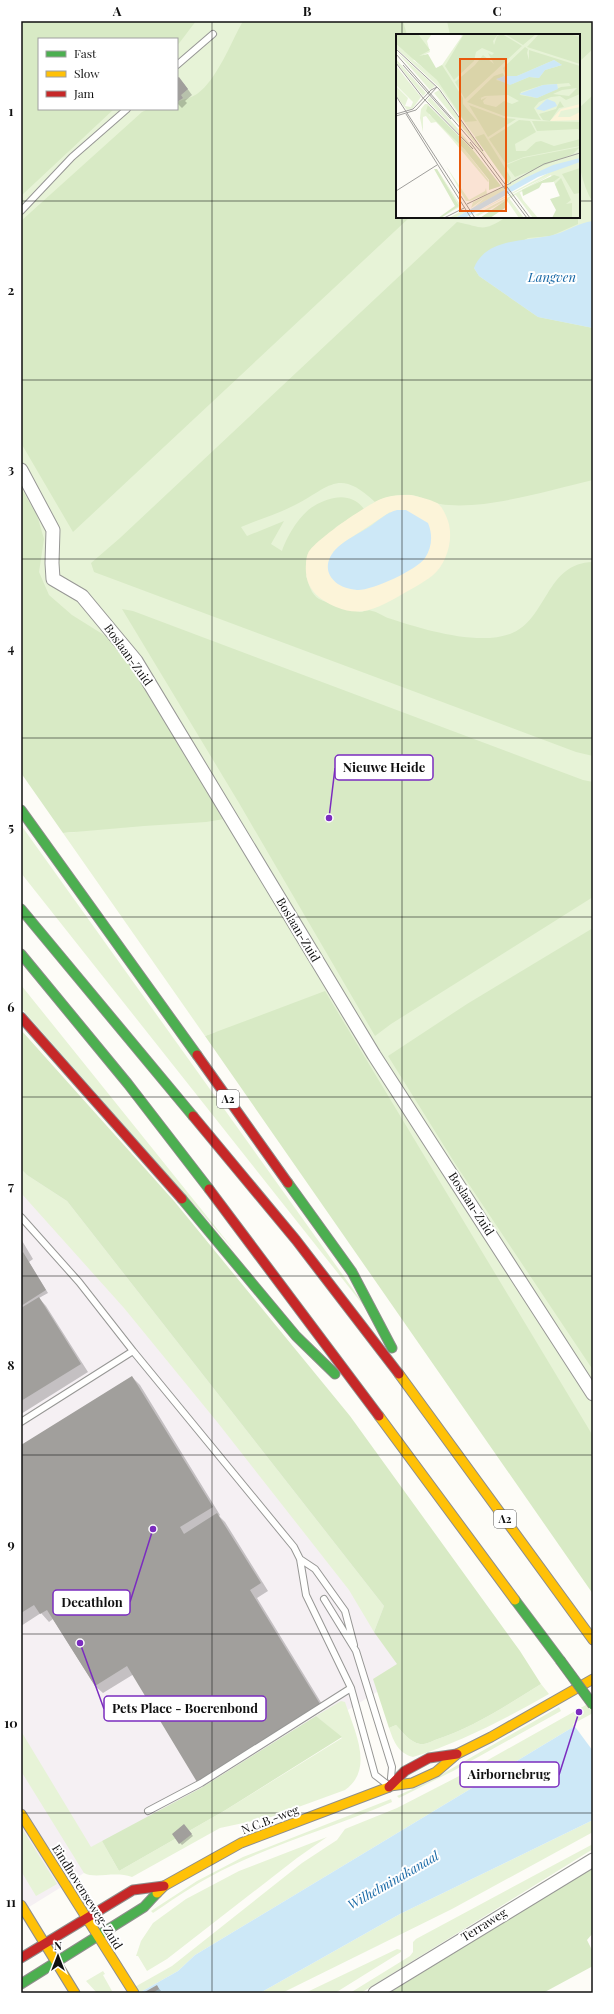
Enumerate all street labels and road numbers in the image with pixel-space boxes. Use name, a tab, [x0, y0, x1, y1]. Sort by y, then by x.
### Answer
street label: Boslaan-Zuid	[101, 620, 157, 688]
street label: Boslaan-Zuid	[273, 894, 324, 965]
road number: A2	[217, 1090, 239, 1108]
street label: Boslaan-Zuid	[445, 1169, 498, 1238]
road number: A2	[494, 1510, 516, 1528]
street label: N.C.B.-weg	[238, 1800, 301, 1837]
street label: Eindhovenseweg-Zuid	[49, 1841, 127, 1952]
street label: Terraweg	[458, 1903, 510, 1944]

